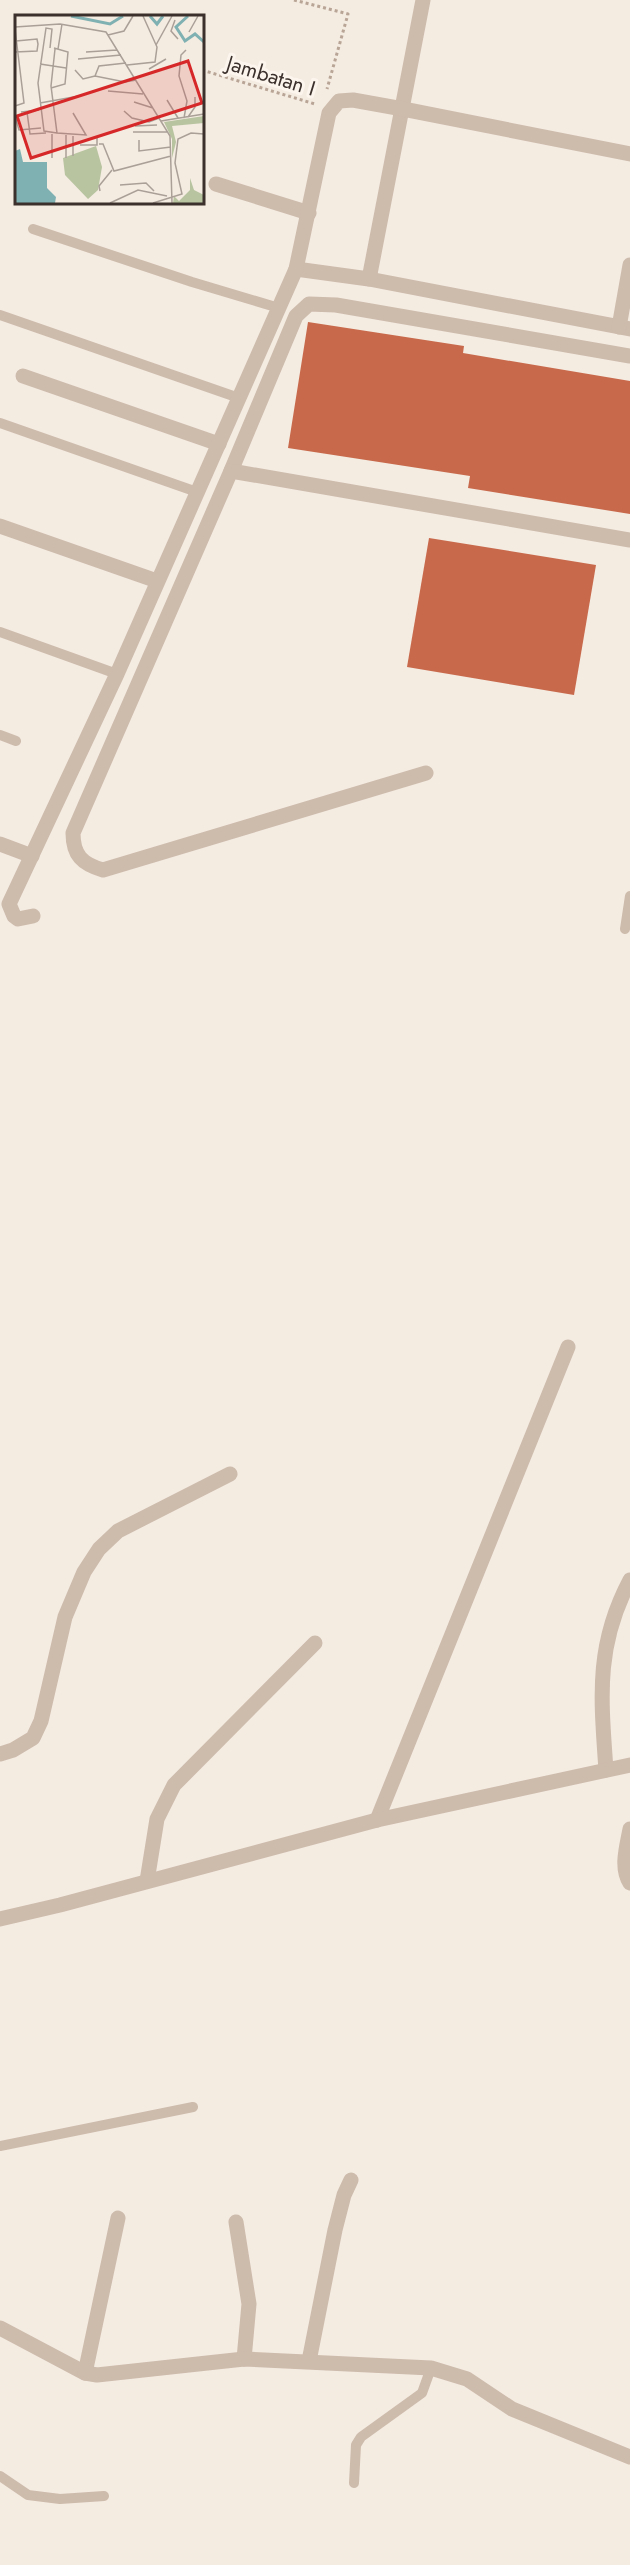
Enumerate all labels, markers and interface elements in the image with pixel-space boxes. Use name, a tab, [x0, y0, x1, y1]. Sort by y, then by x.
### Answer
inset map	[15, 15, 204, 204]
street label: Jambatan I	[220, 47, 319, 104]

